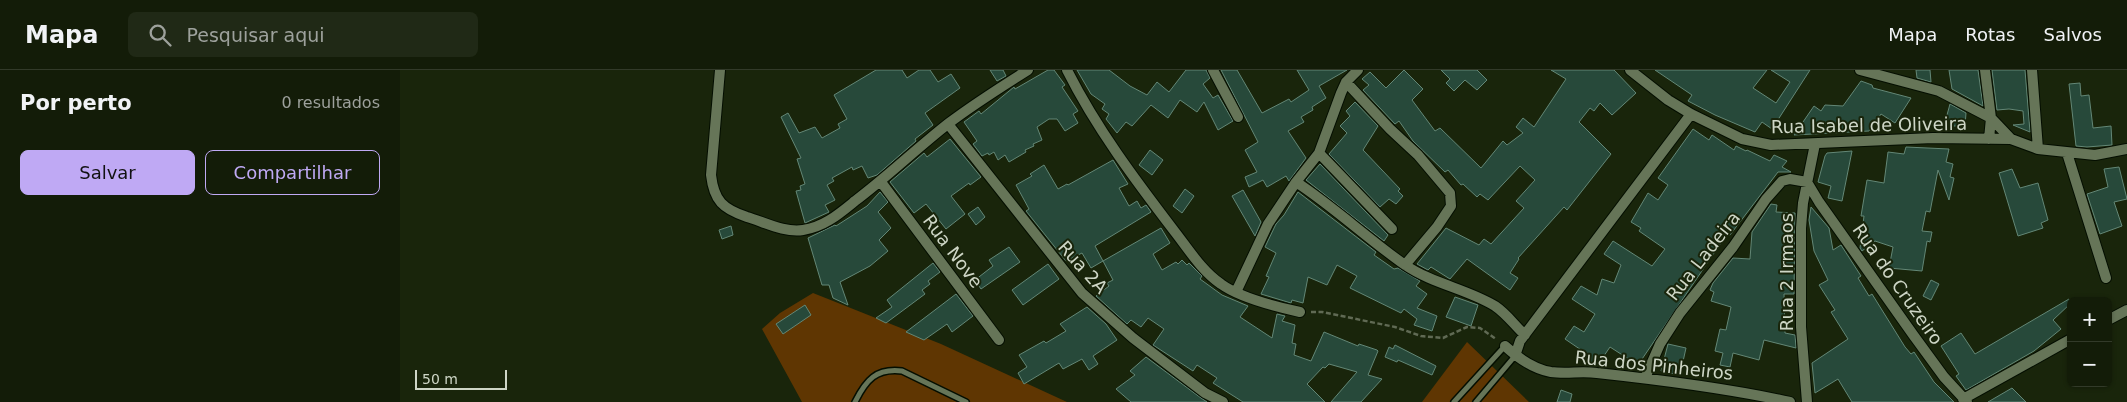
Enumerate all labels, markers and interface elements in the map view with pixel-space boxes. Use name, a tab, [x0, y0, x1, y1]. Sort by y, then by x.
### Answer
search box	[128, 12, 478, 57]
text: Mapa	[25, 21, 98, 49]
icon: search	[146, 21, 174, 49]
text: Pesquisar aqui	[186, 24, 325, 46]
text: Mapa	[1888, 24, 1937, 45]
text: Rotas	[1965, 24, 2016, 45]
text: Salvos	[2044, 24, 2102, 45]
text: Por perto	[20, 91, 132, 115]
text: 0 resultados	[281, 93, 380, 112]
street label: Rua Isabel de Oliveira	[1771, 113, 1967, 137]
button: Salvar	[20, 150, 195, 195]
button: Compartilhar	[205, 150, 380, 195]
street label: Rua Ladeira	[1662, 207, 1744, 305]
street label: Rua Nove	[919, 210, 987, 292]
street label: Rua 2 Irmaos	[1776, 213, 1797, 331]
street label: Rua do Cruzeiro	[1848, 219, 1948, 349]
street label: Rua 2A	[1054, 236, 1113, 298]
map controls	[2067, 297, 2112, 387]
button: +	[2067, 297, 2112, 342]
button: −	[2067, 342, 2112, 387]
street label: Rua dos Pinheiros	[1574, 346, 1734, 384]
scale bar	[415, 367, 508, 390]
text: 50 m	[422, 371, 458, 387]

